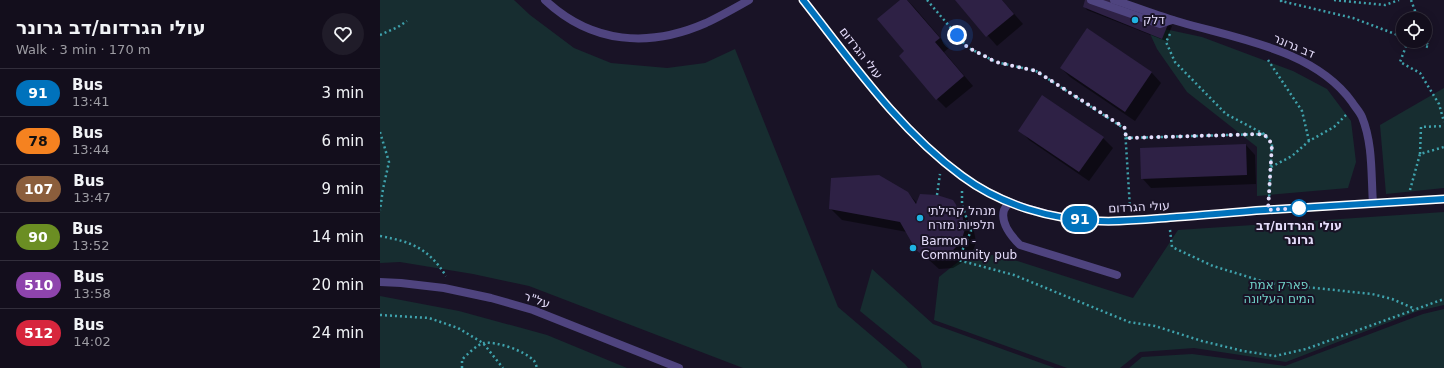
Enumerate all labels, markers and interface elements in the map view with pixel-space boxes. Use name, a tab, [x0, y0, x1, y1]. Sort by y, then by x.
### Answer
map controls	[1396, 12, 1432, 48]
button: locate	[1396, 12, 1432, 48]
button: heart	[322, 13, 364, 55]
place label: דלק	[1143, 13, 1165, 27]
marker: דלק	[1130, 15, 1140, 25]
text: עולי הגרדום/דב גרונר	[16, 16, 206, 38]
street label: עולי הגרדום	[837, 24, 885, 82]
your location	[947, 25, 967, 45]
street label: דב גרונר	[1271, 31, 1317, 61]
text: Walk · 3 min · 170 m	[16, 42, 150, 57]
text: Bus	[72, 76, 103, 94]
text: 3 min	[321, 84, 364, 102]
text: 91	[28, 85, 48, 101]
text: 13:41	[72, 94, 109, 109]
text: Bus	[72, 124, 103, 142]
text: 6 min	[321, 132, 364, 150]
text: 78	[28, 133, 48, 149]
text: 13:44	[72, 142, 109, 157]
text: Bus	[73, 172, 104, 190]
text: 9 min	[321, 180, 364, 198]
text: 107	[24, 181, 53, 197]
text: 13:47	[73, 190, 111, 205]
street label: עולי הגרדום	[1108, 198, 1170, 216]
marker: עולי הגרדום/דב גרונר	[1290, 199, 1308, 217]
place label: מנהל קהילתי תלפיות מזרח	[928, 204, 996, 232]
line badge: 91	[1062, 206, 1098, 232]
text: 91	[1070, 211, 1090, 227]
marker: מנהל קהילתי תלפיות מזרח	[915, 213, 925, 223]
place label: עולי הגרדום/דב גרונר	[1256, 219, 1342, 247]
text: Bus	[72, 220, 103, 238]
text: 14 min	[312, 228, 364, 246]
text: 90	[28, 229, 48, 245]
place label: Barmon - Community pub	[921, 234, 1017, 262]
text: 13:52	[72, 238, 109, 253]
marker: Barmon - Community pub	[908, 243, 918, 253]
text: Bus	[73, 268, 104, 286]
text: 20 min	[312, 276, 364, 294]
text: 510	[24, 277, 53, 293]
park label: פארק אמת המים העליונה	[1243, 278, 1315, 306]
text: 13:58	[73, 286, 111, 301]
street label: על"ר	[522, 289, 552, 311]
text: Bus	[73, 316, 104, 334]
text: 24 min	[312, 324, 364, 342]
text: 512	[24, 325, 53, 341]
text: 14:02	[73, 334, 111, 349]

